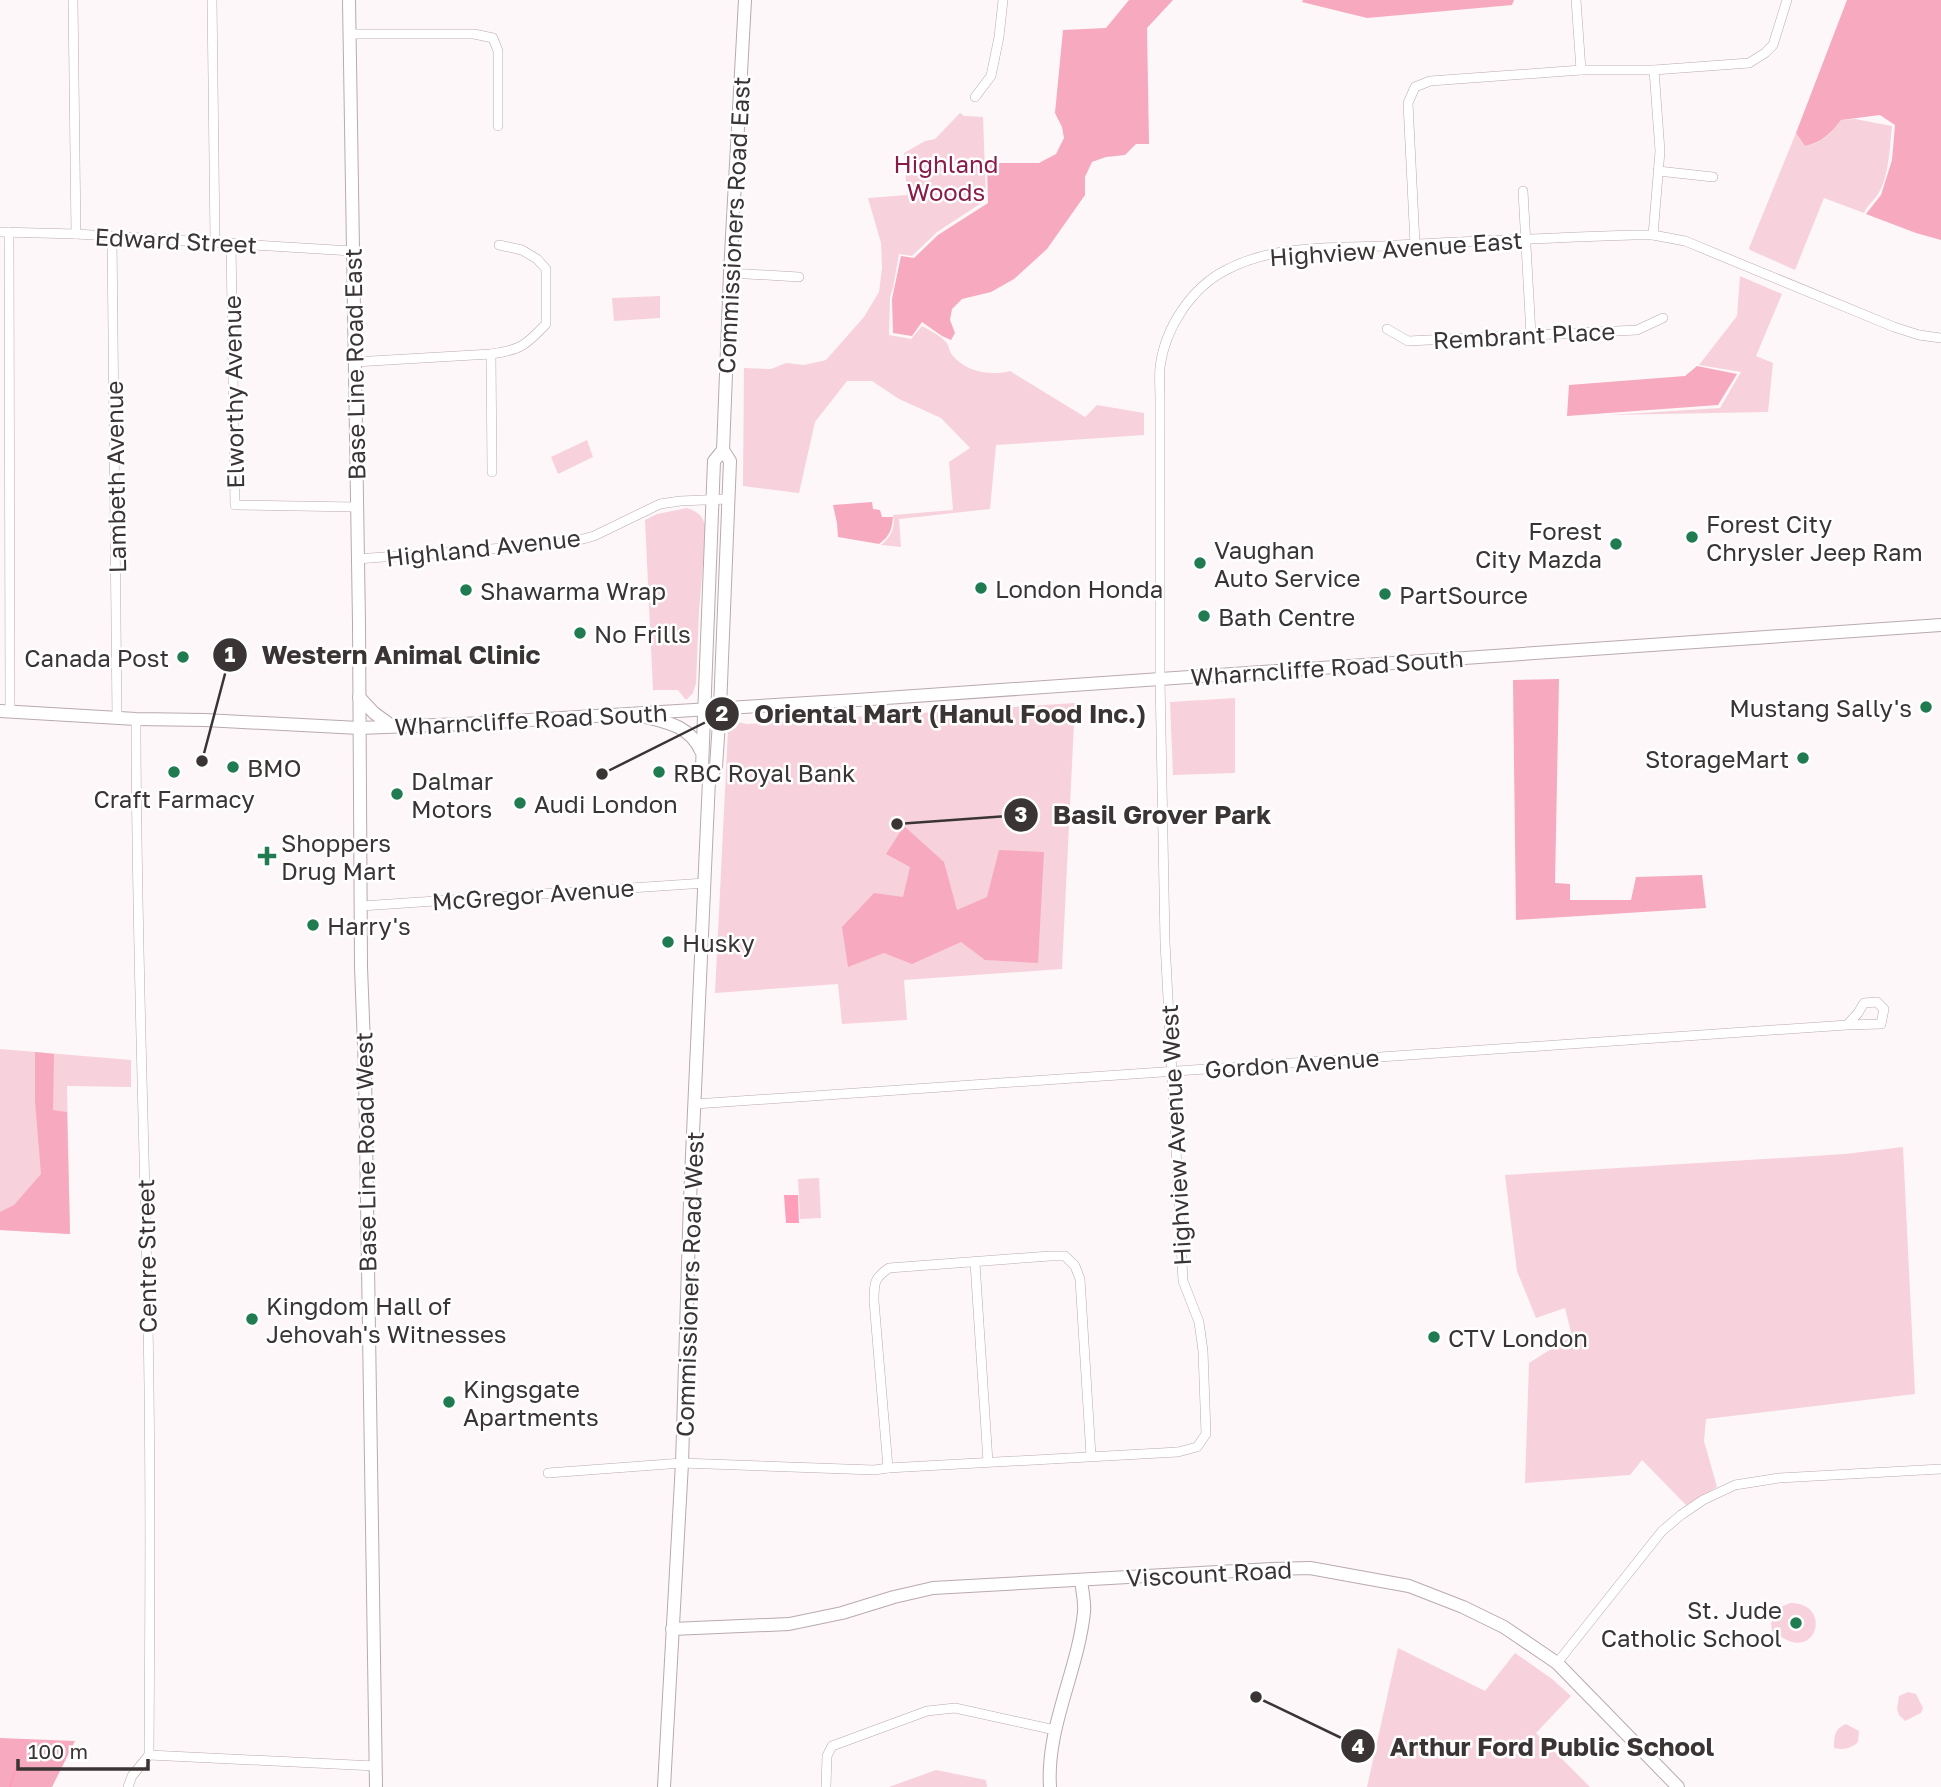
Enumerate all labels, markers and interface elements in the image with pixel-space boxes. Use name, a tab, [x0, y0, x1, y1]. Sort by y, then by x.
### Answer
street label: Commissioners Road East	[711, 76, 755, 374]
park label: Highland Woods	[894, 149, 998, 206]
street label: Edward Street	[94, 221, 258, 259]
street label: Highview Avenue East	[1268, 225, 1524, 271]
street label: Base Line Road East	[337, 248, 371, 480]
street label: Elworthy Avenue	[217, 295, 249, 489]
street label: Rembrant Place	[1432, 316, 1616, 354]
street label: Lambeth Avenue	[99, 381, 131, 573]
place label: Forest City Chrysler Jeep Ram	[1706, 509, 1923, 566]
place label: Forest City Mazda	[1475, 516, 1602, 573]
street label: Highland Avenue	[384, 522, 582, 572]
marker: Forest City Chrysler Jeep Ram	[1684, 529, 1700, 545]
place label: Vaughan Auto Service	[1214, 535, 1360, 592]
marker: Forest City Mazda	[1608, 536, 1624, 552]
marker: Vaughan Auto Service	[1192, 555, 1208, 571]
place label: London Honda	[995, 574, 1163, 603]
place label: Shawarma Wrap	[480, 576, 666, 605]
marker: London Honda	[973, 580, 989, 596]
place label: PartSource	[1399, 580, 1528, 609]
marker: Shawarma Wrap	[458, 582, 474, 598]
marker: PartSource	[1377, 586, 1393, 602]
place label: Bath Centre	[1218, 602, 1355, 631]
marker: Bath Centre	[1196, 608, 1212, 624]
place label: No Frills	[594, 619, 691, 648]
marker: No Frills	[572, 625, 588, 641]
callout: Western Animal Clinic	[213, 631, 555, 678]
text: Western Animal Clinic	[261, 639, 541, 670]
text: 1	[225, 641, 236, 667]
place label: Canada Post	[24, 643, 169, 672]
street label: Wharncliffe Road South	[1190, 643, 1464, 691]
marker: Canada Post	[175, 649, 191, 665]
callout: Oriental Mart (Hanul Food Inc.)	[705, 691, 1160, 738]
place label: Mustang Sally's	[1729, 693, 1912, 722]
street label: Wharncliffe Road South	[394, 697, 668, 741]
text: Oriental Mart (Hanul Food Inc.)	[754, 698, 1146, 729]
marker: Mustang Sally's	[1918, 699, 1934, 715]
text: 2	[716, 700, 729, 726]
place label: StorageMart	[1645, 744, 1789, 773]
marker: StorageMart	[1795, 750, 1811, 766]
place label: BMO	[247, 753, 301, 782]
place label: RBC Royal Bank	[673, 758, 856, 787]
marker: BMO	[225, 759, 241, 775]
marker: Craft Farmacy	[166, 764, 182, 780]
marker: RBC Royal Bank	[651, 764, 667, 780]
place label: Dalmar Motors	[411, 766, 493, 823]
place label: Craft Farmacy	[93, 784, 255, 813]
marker: Dalmar Motors	[389, 786, 405, 802]
place label: Audi London	[534, 789, 678, 818]
callout: Basil Grover Park	[1004, 791, 1286, 838]
marker: Audi London	[512, 795, 528, 811]
text: Basil Grover Park	[1053, 799, 1271, 830]
text: 3	[1015, 801, 1027, 827]
place label: Shoppers Drug Mart	[281, 828, 396, 885]
marker: Shoppers Drug Mart	[259, 848, 275, 864]
street label: McGregor Avenue	[431, 872, 635, 916]
place label: Harry's	[327, 911, 411, 940]
marker: Harry's	[305, 917, 321, 933]
place label: Husky	[682, 928, 755, 957]
marker: Husky	[660, 934, 676, 950]
street label: Highview Avenue West	[1154, 1004, 1196, 1266]
street label: Base Line Road West	[348, 1032, 382, 1272]
street label: Gordon Avenue	[1204, 1042, 1380, 1084]
street label: Commissioners Road West	[669, 1131, 709, 1437]
street label: Centre Street	[130, 1179, 162, 1333]
place label: Kingdom Hall of Jehovah's Witnesses	[266, 1291, 507, 1348]
marker: Kingdom Hall of Jehovah's Witnesses	[244, 1311, 260, 1327]
place label: CTV London	[1448, 1323, 1588, 1352]
marker: CTV London	[1426, 1329, 1442, 1345]
place label: Kingsgate Apartments	[463, 1374, 599, 1431]
marker: Kingsgate Apartments	[441, 1394, 457, 1410]
street label: Viscount Road	[1125, 1554, 1293, 1592]
place label: St. Jude Catholic School	[1601, 1595, 1782, 1652]
marker: St. Jude Catholic School	[1788, 1615, 1804, 1631]
callout: Arthur Ford Public School	[1340, 1723, 1728, 1770]
scale bar	[18, 1728, 147, 1772]
text: Arthur Ford Public School	[1390, 1731, 1715, 1762]
text: 4	[1351, 1733, 1365, 1759]
text: 100 m	[28, 1738, 88, 1764]

